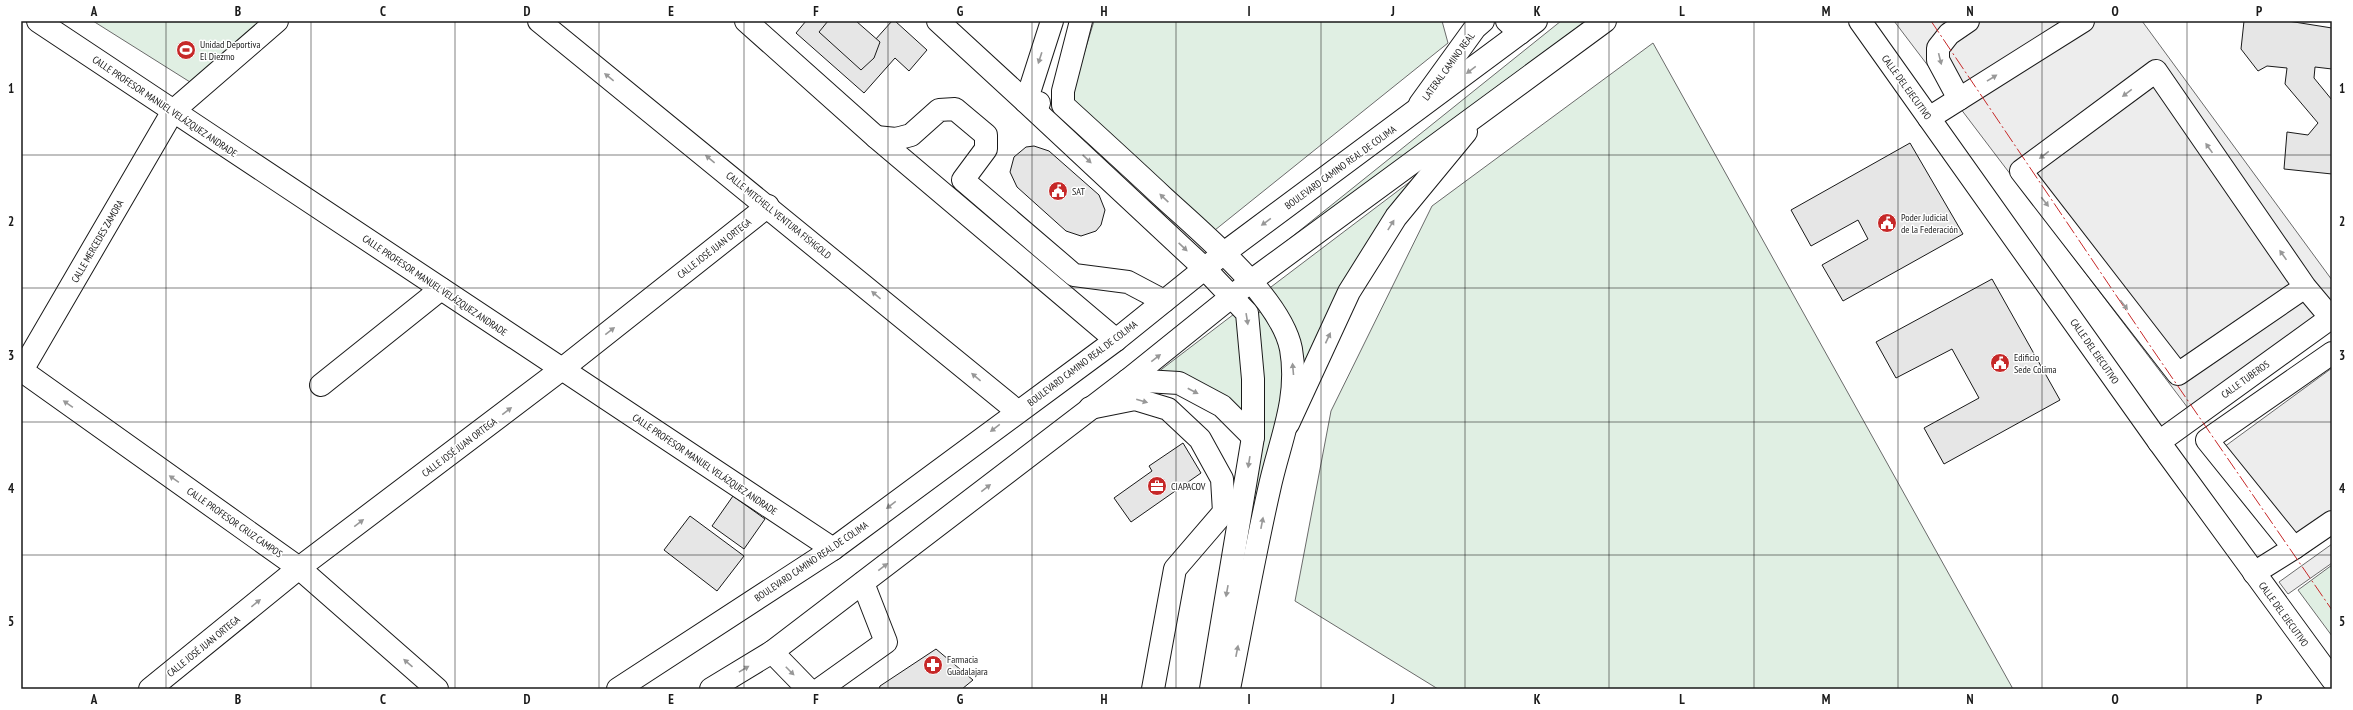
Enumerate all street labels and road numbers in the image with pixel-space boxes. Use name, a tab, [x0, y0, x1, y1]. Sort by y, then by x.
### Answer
street label: LATERAL CAMINO REAL	[1419, 29, 1478, 103]
street label: CALLE DEL EJECUTIVO	[1879, 52, 1935, 123]
street label: CALLE PROFESOR MANUEL VELÁZQUEZ ANDRADE	[90, 53, 240, 160]
street label: BOULEVARD CAMINO REAL DE COLIMA	[1282, 122, 1399, 212]
street label: CALLE MITCHELL VENTURA FISHGOLD	[723, 169, 834, 262]
street label: CALLE MERCEDES ZAMORA	[68, 197, 127, 285]
street label: CALLE JOSÉ JUAN ORTEGA	[675, 215, 754, 281]
street label: CALLE PROFESOR MANUEL VELÁZQUEZ ANDRADE	[360, 232, 510, 339]
street label: CALLE DEL EJECUTIVO	[2067, 316, 2122, 387]
street label: BOULEVARD CAMINO REAL DE COLIMA	[1025, 318, 1140, 409]
street label: CALLE TUBEROS	[2219, 358, 2272, 401]
street label: CALLE PROFESOR MANUEL VELÁZQUEZ ANDRADE	[630, 411, 780, 518]
street label: CALLE JOSÉ JUAN ORTEGA	[419, 415, 500, 480]
street label: CALLE PROFESOR CRUZ CAMPOS	[184, 484, 285, 560]
street label: BOULEVARD CAMINO REAL DE COLIMA	[752, 518, 871, 604]
street label: CALLE DEL EJECUTIVO	[2256, 579, 2312, 650]
street label: CALLE JOSÉ JUAN ORTEGA	[164, 613, 243, 680]

